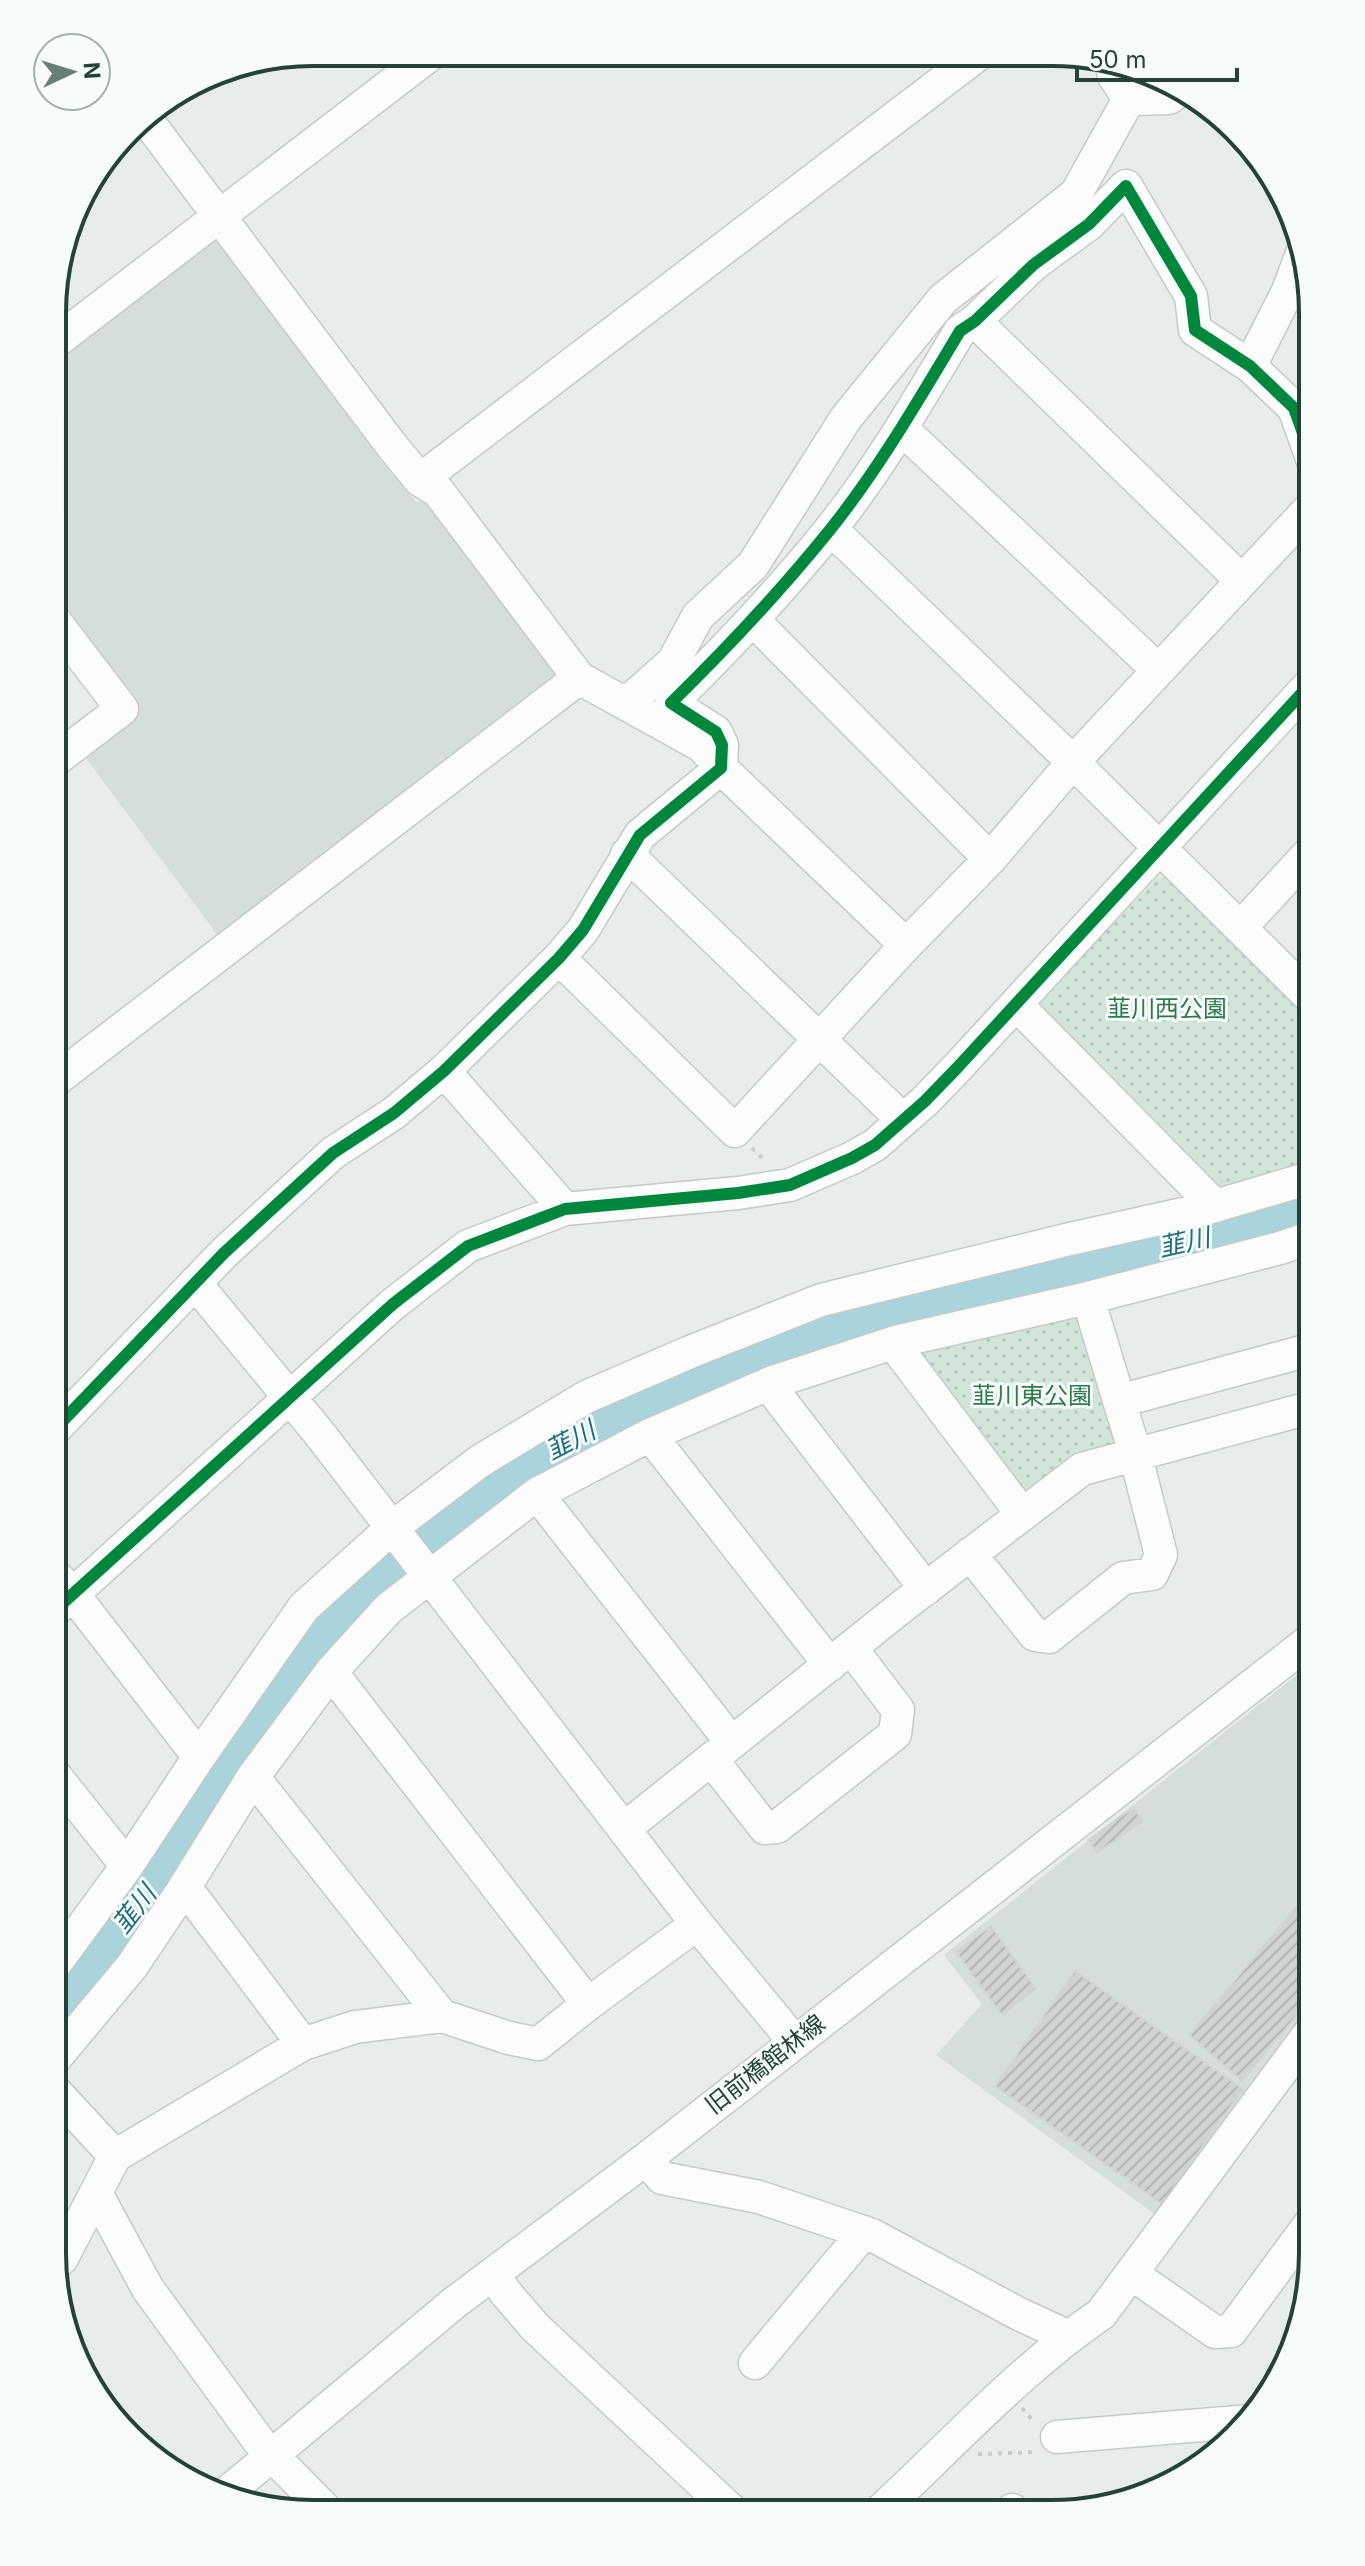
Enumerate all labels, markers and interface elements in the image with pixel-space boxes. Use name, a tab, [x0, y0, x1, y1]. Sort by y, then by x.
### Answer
north arrow	[32, 32, 112, 112]
scale bar	[1077, 32, 1237, 82]
text: 50 m	[1089, 45, 1147, 74]
text: N	[78, 61, 106, 80]
park label: 韮川西公園	[1107, 994, 1227, 1023]
water label: 韮川	[1155, 1220, 1216, 1263]
park label: 韮川東公園	[972, 1381, 1092, 1410]
water label: 韮川	[540, 1413, 603, 1466]
water label: 韮川	[106, 1877, 164, 1939]
street label: 旧前橋館林線	[699, 2008, 831, 2120]

